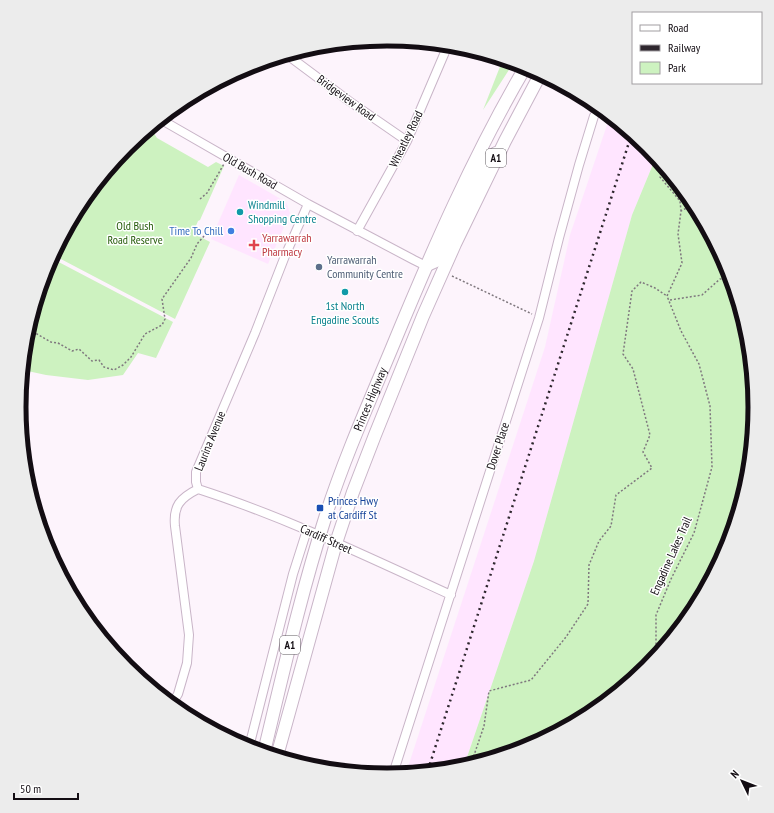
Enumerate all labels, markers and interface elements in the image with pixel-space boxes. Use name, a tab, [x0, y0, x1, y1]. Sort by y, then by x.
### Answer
legend	[632, 12, 762, 84]
text: Road	[668, 20, 688, 35]
text: Railway	[668, 40, 701, 55]
text: Park	[668, 60, 686, 75]
street label: Bridgeview Road	[314, 71, 378, 124]
street label: Wheatley Road	[385, 108, 426, 170]
street label: Old Bush Road	[220, 149, 280, 192]
road number: A1	[486, 149, 506, 167]
place label: Windmill Shopping Centre	[248, 197, 317, 226]
marker: Windmill Shopping Centre	[235, 207, 245, 217]
park label: Old Bush Road Reserve	[107, 218, 163, 247]
place label: Time To Chill	[169, 223, 223, 238]
marker: Time To Chill	[226, 226, 236, 236]
place label: Yarrawarrah Pharmacy	[262, 230, 311, 259]
marker: Yarrawarrah Pharmacy	[249, 240, 259, 250]
place label: Yarrawarrah Community Centre	[327, 252, 403, 281]
marker: Yarrawarrah Community Centre	[314, 262, 324, 272]
marker: 1st North Engadine Scouts	[340, 287, 350, 297]
place label: 1st North Engadine Scouts	[311, 298, 379, 327]
street label: Princes Highway	[350, 364, 390, 433]
street label: Laurina Avenue	[191, 409, 228, 473]
street label: Dover Place	[483, 420, 512, 471]
place label: Princes Hwy at Cardiff St	[328, 493, 378, 522]
marker: Princes Hwy at Cardiff St	[315, 503, 325, 513]
street label: Engadine Lakes Trail	[647, 514, 695, 597]
street label: Cardiff Street	[298, 521, 355, 557]
road number: A1	[280, 636, 300, 654]
north arrow	[722, 761, 762, 801]
text: N	[728, 767, 742, 781]
scale bar	[14, 775, 78, 801]
text: 50 m	[20, 781, 41, 796]

